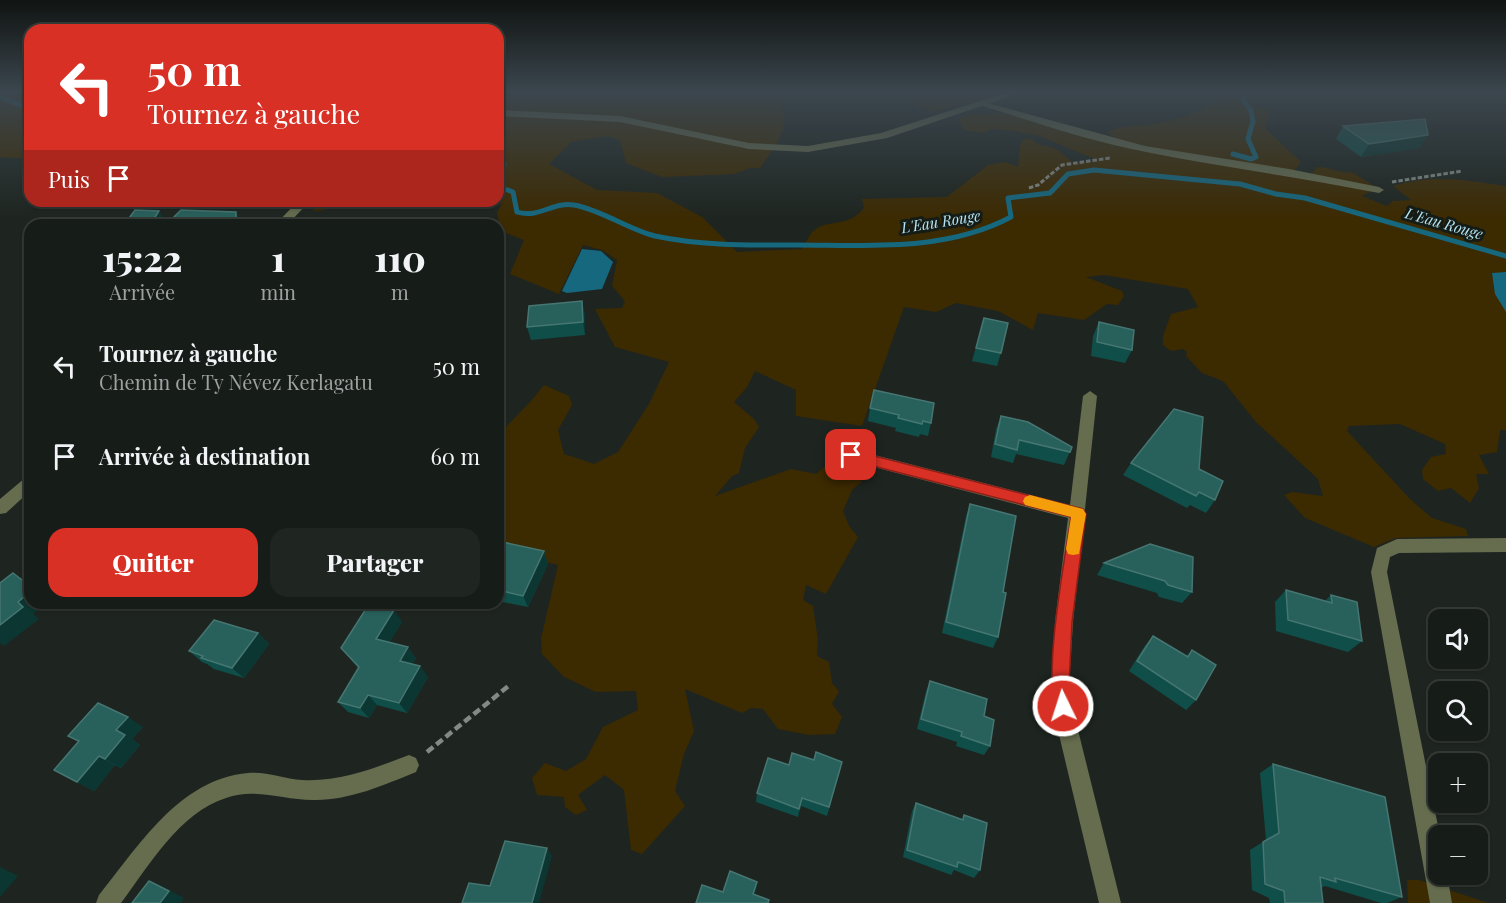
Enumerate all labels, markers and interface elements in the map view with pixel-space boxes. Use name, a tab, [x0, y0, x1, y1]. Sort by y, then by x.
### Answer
text: 50 m	[147, 41, 241, 97]
icon: left	[48, 48, 126, 126]
text: Tournez à gauche	[147, 95, 360, 131]
icon: arrive	[102, 162, 135, 195]
text: Puis	[48, 164, 90, 194]
water label: L'Eau Rouge	[1402, 202, 1486, 244]
water label: L'Eau Rouge	[899, 205, 982, 237]
text: 15:22	[102, 233, 182, 281]
text: 1	[271, 233, 285, 281]
text: 110	[374, 233, 426, 281]
text: Arrivée	[109, 278, 175, 305]
text: min	[260, 278, 296, 305]
text: m	[391, 278, 409, 305]
text: Tournez à gauche	[99, 338, 277, 368]
icon: left	[48, 350, 81, 383]
text: 50 m	[433, 351, 480, 381]
text: Chemin de Ty Névez Kerlagatu	[99, 368, 373, 395]
pin	[825, 429, 876, 480]
icon: arrive	[834, 438, 867, 471]
icon: arrive	[48, 440, 81, 473]
text: Arrivée à destination	[99, 441, 310, 471]
text: 60 m	[430, 441, 480, 471]
button: Quitter	[48, 528, 258, 597]
button: Partager	[270, 528, 480, 597]
map controls	[1428, 609, 1488, 885]
button: sound	[1428, 609, 1488, 669]
position arrow	[1031, 674, 1095, 738]
button: search	[1428, 681, 1488, 741]
button: +	[1428, 753, 1488, 813]
button: −	[1428, 825, 1488, 885]

